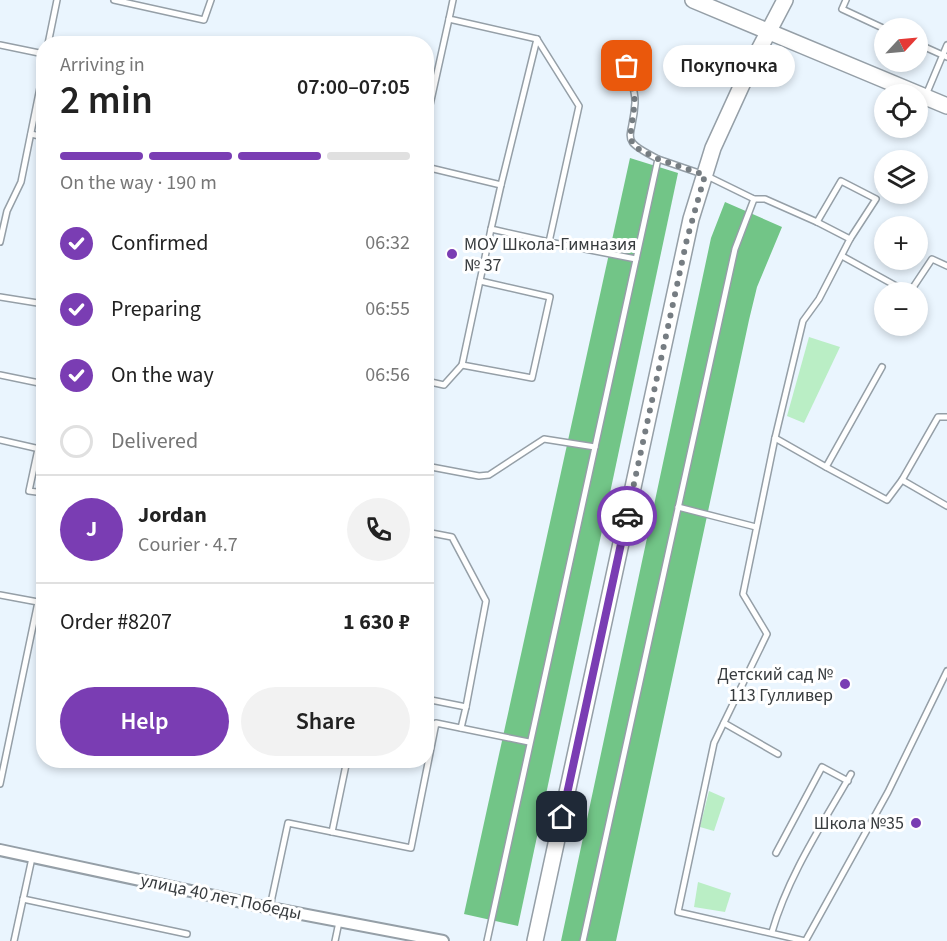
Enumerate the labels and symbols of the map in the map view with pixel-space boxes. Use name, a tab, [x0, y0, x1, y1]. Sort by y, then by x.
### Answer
north arrow	[874, 18, 928, 72]
pin	[601, 40, 652, 91]
callout: Покупочка	[663, 45, 795, 87]
place label: МОУ Школа-Гимназия № 37	[464, 232, 637, 278]
marker: МОУ Школа-Гимназия № 37	[445, 247, 459, 261]
courier	[597, 486, 657, 546]
place label: Детский сад № 113 Гулливер	[717, 662, 833, 708]
marker: Детский сад № 113 Гулливер	[838, 677, 852, 691]
pin	[536, 791, 587, 842]
place label: Школа №35	[814, 811, 904, 836]
marker: Школа №35	[909, 816, 923, 830]
street label: улица 40 лет Победы	[138, 868, 304, 926]

